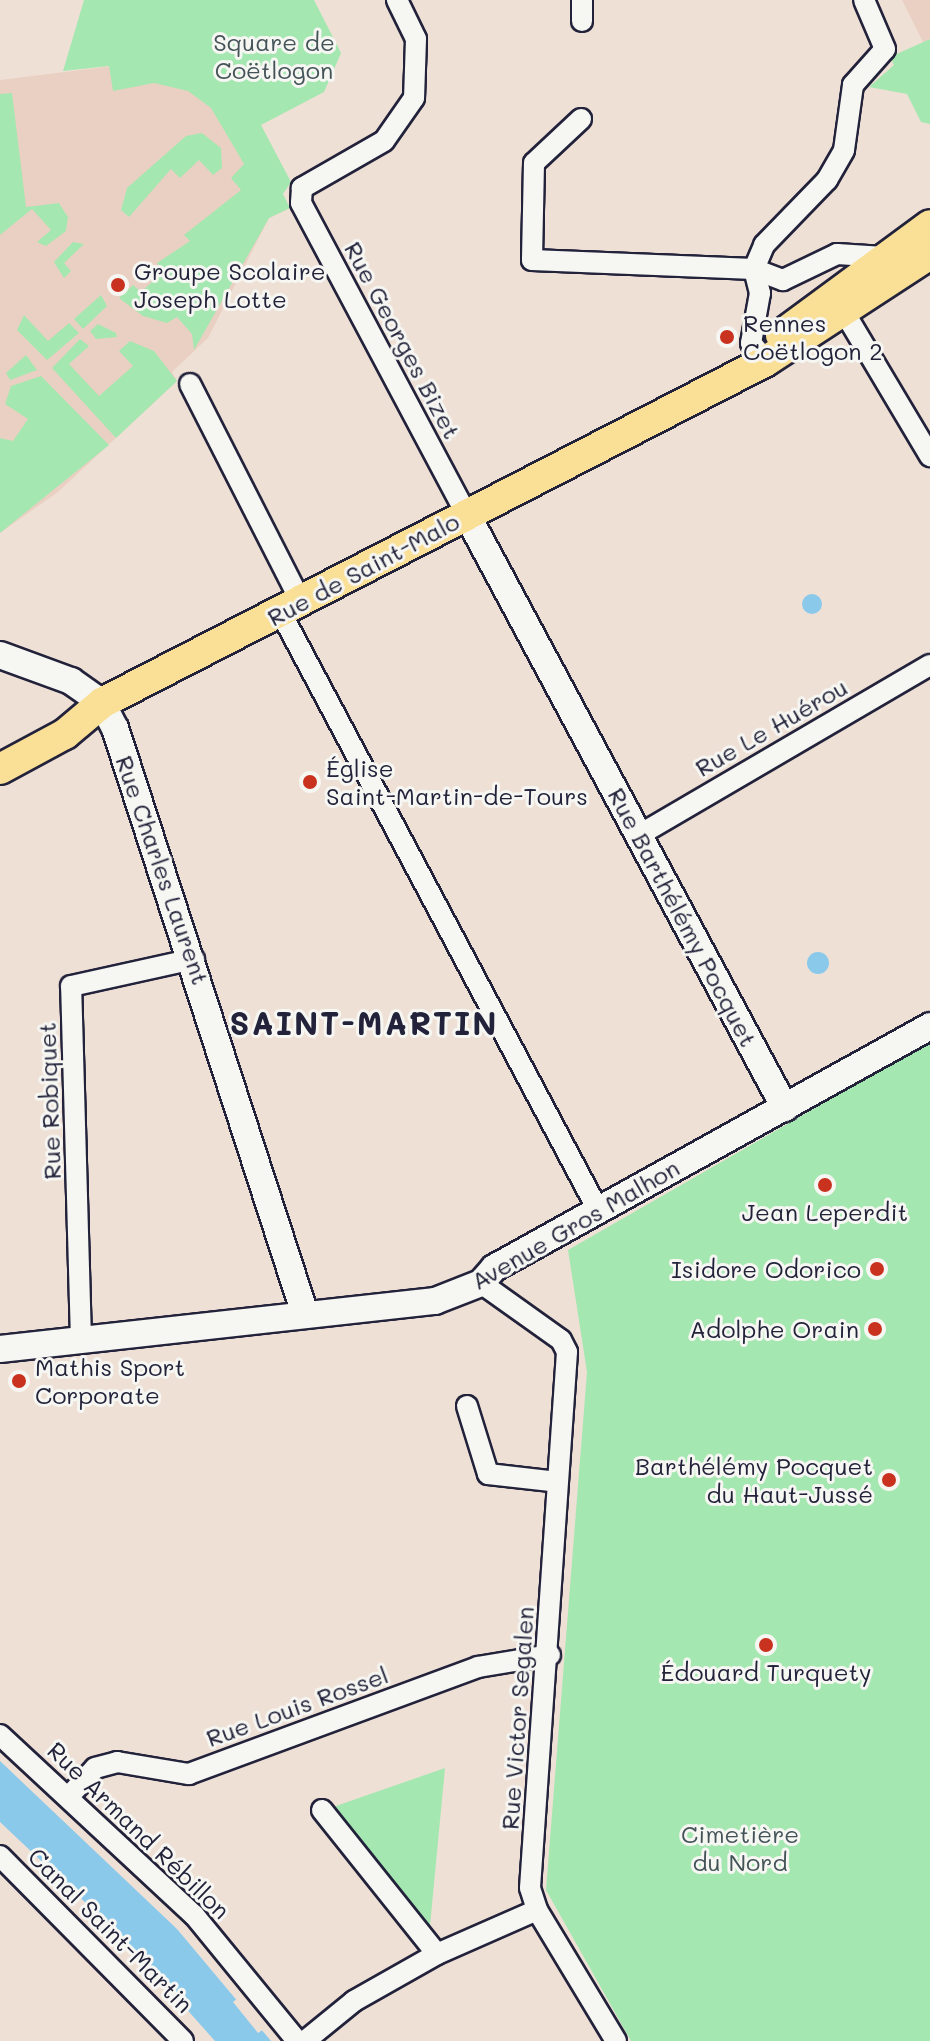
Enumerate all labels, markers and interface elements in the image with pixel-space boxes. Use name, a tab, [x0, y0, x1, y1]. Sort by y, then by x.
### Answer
park label: Square de Coëtlogon	[213, 28, 335, 84]
street label: Rue Georges Bizet	[339, 237, 467, 443]
place label: Groupe Scolaire Joseph Lotte	[134, 257, 326, 313]
marker: Groupe Scolaire Joseph Lotte	[109, 276, 127, 294]
place label: Rennes Coëtlogon 2	[743, 309, 883, 365]
marker: Rennes Coëtlogon 2	[718, 328, 736, 346]
street label: Rue de Saint-Malo	[262, 506, 464, 632]
street label: Rue Le Huérou	[690, 672, 852, 782]
street label: Rue Charles Laurent	[110, 752, 216, 988]
place label: Église Saint-Martin-de-Tours	[326, 754, 588, 810]
marker: Église Saint-Martin-de-Tours	[301, 773, 319, 791]
street label: Rue Barthélémy Pocquet	[602, 783, 764, 1051]
district label: SAINT-MARTIN	[229, 1003, 499, 1041]
street label: Rue Robiquet	[32, 1022, 66, 1180]
street label: Avenue Gros Malhon	[466, 1153, 684, 1295]
marker: Jean Leperdit	[816, 1176, 834, 1194]
place label: Jean Leperdit	[742, 1198, 908, 1226]
place label: Isidore Odorico	[671, 1255, 861, 1283]
marker: Isidore Odorico	[868, 1260, 886, 1278]
place label: Adolphe Orain	[689, 1315, 859, 1343]
marker: Adolphe Orain	[866, 1320, 884, 1338]
place label: Mathis Sport Corporate	[35, 1353, 185, 1409]
marker: Mathis Sport Corporate	[10, 1372, 28, 1390]
place label: Barthélémy Pocquet du Haut-Jussé	[635, 1452, 873, 1508]
marker: Barthélémy Pocquet du Haut-Jussé	[880, 1471, 898, 1489]
street label: Rue Victor Segalen	[495, 1605, 539, 1831]
marker: Édouard Turquety	[757, 1636, 775, 1654]
place label: Édouard Turquety	[660, 1658, 872, 1686]
street label: Rue Louis Rossel	[202, 1660, 392, 1752]
street label: Rue Armand Rébillon	[42, 1735, 236, 1925]
park label: Cimetière du Nord	[681, 1820, 799, 1876]
street label: Canal Saint-Martin	[23, 1842, 199, 2018]

